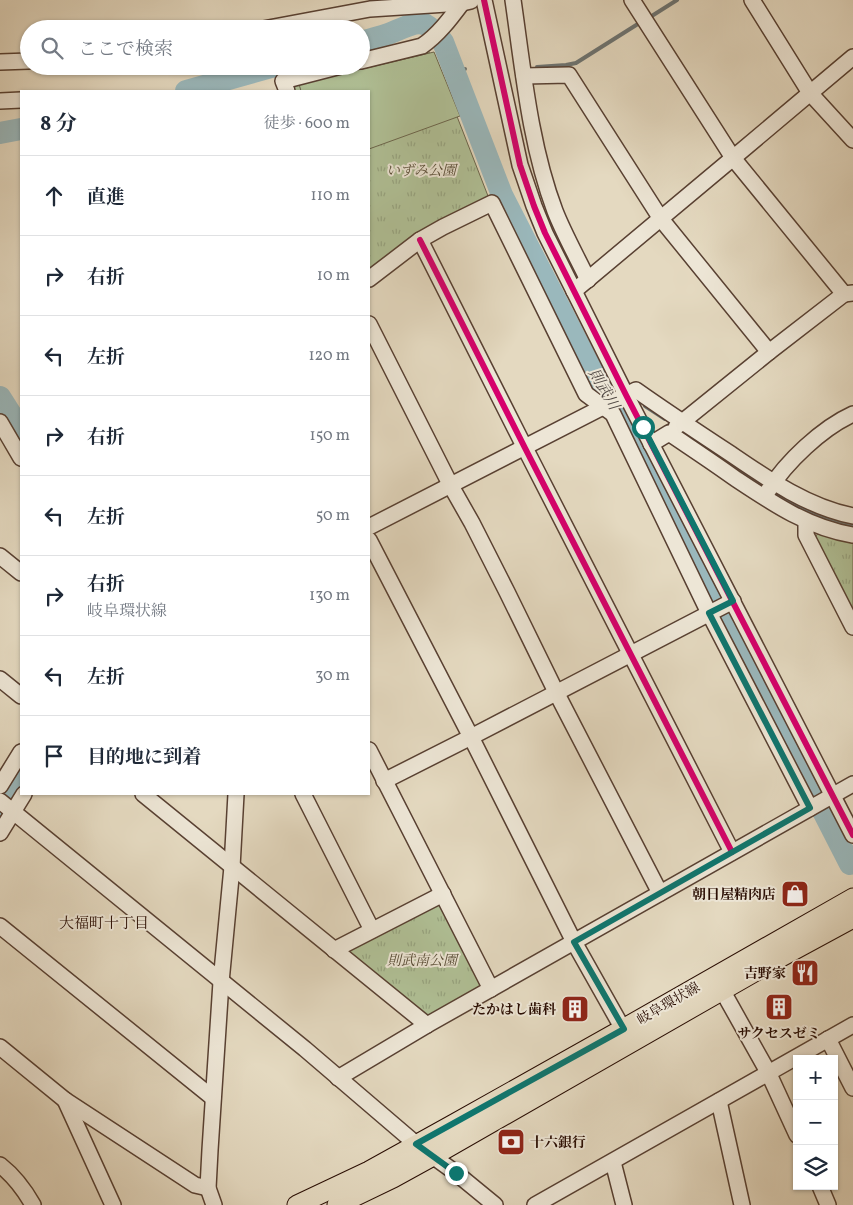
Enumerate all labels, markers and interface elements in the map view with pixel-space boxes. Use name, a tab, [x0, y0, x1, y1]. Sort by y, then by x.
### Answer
search box	[20, 20, 370, 75]
icon: search	[38, 34, 66, 62]
text: ここで検索	[78, 37, 173, 63]
text: 8 分	[40, 110, 77, 139]
text: 徒歩 · 600 m	[263, 113, 350, 135]
park label: いずみ公園	[386, 162, 458, 181]
icon: ahead	[40, 182, 68, 210]
text: 直進	[87, 185, 125, 211]
text: 110 m	[311, 185, 350, 207]
icon: right	[40, 262, 68, 290]
text: 右折	[87, 265, 125, 291]
text: 10 m	[317, 265, 350, 287]
icon: left	[40, 342, 68, 370]
text: 左折	[87, 345, 125, 371]
text: 120 m	[308, 345, 350, 367]
water label: 則武川	[582, 365, 624, 416]
route start	[632, 416, 655, 439]
icon: right	[40, 422, 68, 450]
text: 右折	[87, 425, 125, 451]
text: 150 m	[309, 425, 350, 447]
icon: left	[40, 502, 68, 530]
text: 左折	[87, 505, 125, 531]
text: 50 m	[316, 505, 350, 527]
text: 右折	[87, 572, 125, 598]
icon: right	[40, 582, 68, 610]
text: 130 m	[309, 585, 350, 607]
text: 岐阜環状線	[87, 601, 167, 623]
icon: left	[40, 662, 68, 690]
text: 左折	[87, 665, 125, 691]
text: 30 m	[315, 665, 350, 687]
icon: arrive	[40, 742, 68, 770]
text: 目的地に到着	[87, 745, 201, 771]
shop icon: 朝日屋精肉店	[780, 879, 810, 909]
place label: 朝日屋精肉店	[692, 886, 776, 905]
district label: 大福町十丁目	[59, 914, 149, 935]
park label: 則武南公園	[387, 952, 459, 971]
restaurant icon: 吉野家	[790, 958, 820, 988]
place label: 吉野家	[744, 965, 786, 984]
street label: 岐阜環状線	[634, 979, 704, 1030]
building icon: サクセスゼミ	[764, 992, 794, 1022]
building icon: たかはし歯科	[560, 994, 590, 1024]
place label: たかはし歯科	[472, 1001, 557, 1020]
place label: サクセスゼミ	[737, 1025, 821, 1044]
map controls	[793, 1055, 838, 1190]
button: +	[793, 1055, 838, 1100]
button: −	[793, 1100, 838, 1145]
bank icon: 十六銀行	[496, 1127, 526, 1157]
place label: 十六銀行	[530, 1134, 586, 1153]
button: layers	[793, 1145, 838, 1190]
route end	[445, 1162, 468, 1185]

